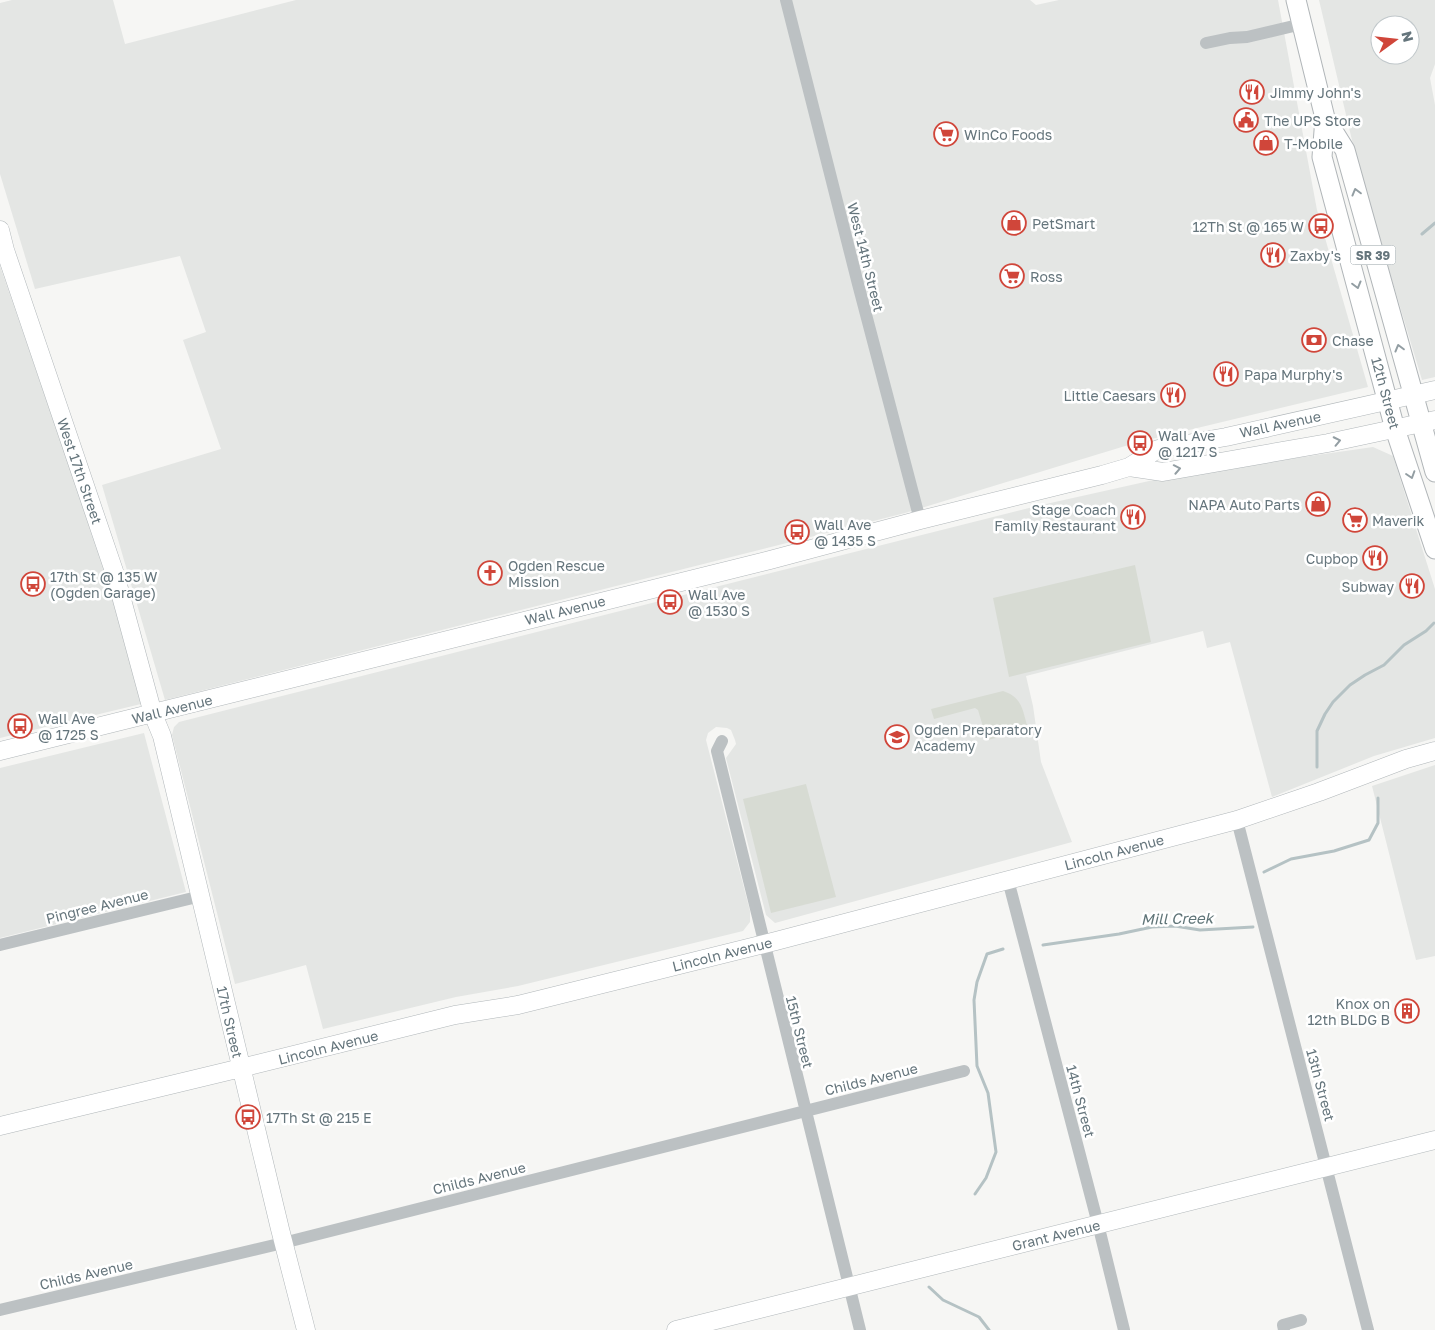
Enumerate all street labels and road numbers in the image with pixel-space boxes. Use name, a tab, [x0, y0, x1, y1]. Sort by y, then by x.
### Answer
street label: West 14th Street	[844, 201, 888, 313]
road number: SR 39	[1350, 246, 1396, 264]
street label: 12th Street	[1368, 355, 1404, 431]
street label: Wall Avenue	[1238, 407, 1322, 441]
street label: West 17th Street	[54, 416, 106, 526]
street label: Wall Avenue	[523, 592, 607, 628]
street label: Wall Avenue	[130, 691, 214, 727]
street label: Lincoln Avenue	[1062, 831, 1166, 873]
street label: Pingree Avenue	[44, 885, 150, 927]
street label: Lincoln Avenue	[670, 933, 774, 975]
street label: 17th Street	[213, 984, 247, 1060]
street label: 15th Street	[783, 994, 817, 1070]
street label: Lincoln Avenue	[276, 1026, 380, 1068]
street label: 13th Street	[1303, 1047, 1339, 1123]
street label: Childs Avenue	[823, 1059, 919, 1099]
street label: 14th Street	[1063, 1063, 1099, 1139]
street label: Childs Avenue	[431, 1158, 527, 1198]
street label: Grant Avenue	[1010, 1216, 1102, 1254]
street label: Childs Avenue	[38, 1255, 134, 1293]

